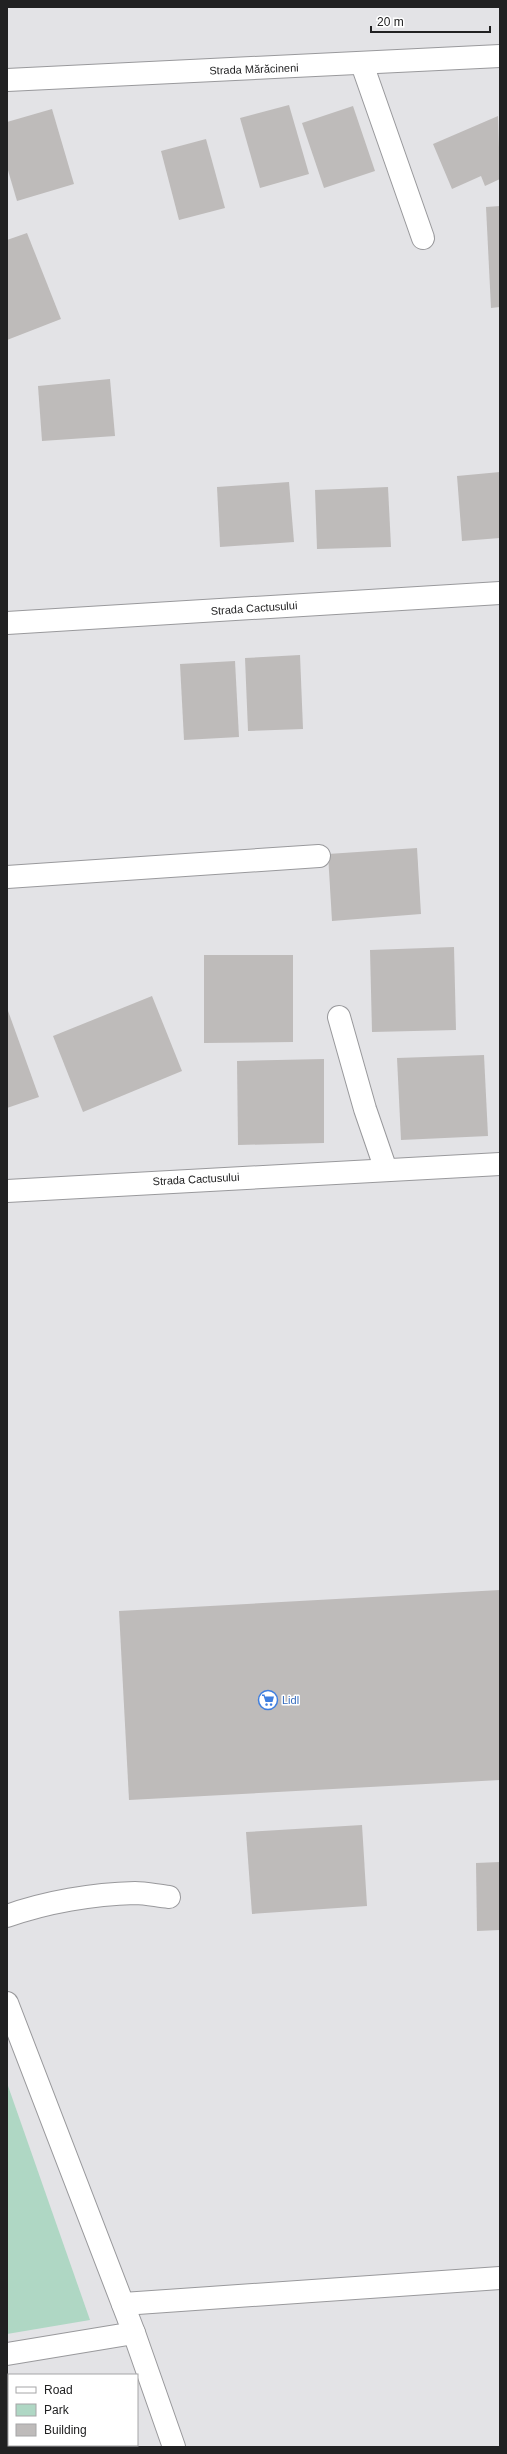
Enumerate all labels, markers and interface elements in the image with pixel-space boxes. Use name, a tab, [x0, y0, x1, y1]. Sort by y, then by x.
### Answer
scale bar	[371, 8, 490, 34]
text: 20 m	[377, 15, 404, 29]
street label: Strada Mărăcineni	[209, 61, 299, 77]
street label: Strada Cactusului	[210, 599, 298, 617]
street label: Strada Cactusului	[152, 1171, 240, 1187]
supermarket icon: Lidl	[257, 1689, 279, 1711]
place label: Lidl	[282, 1694, 299, 1706]
legend	[8, 2374, 138, 2446]
text: Road	[44, 2383, 73, 2397]
text: Park	[44, 2403, 70, 2417]
text: Building	[44, 2423, 87, 2437]

